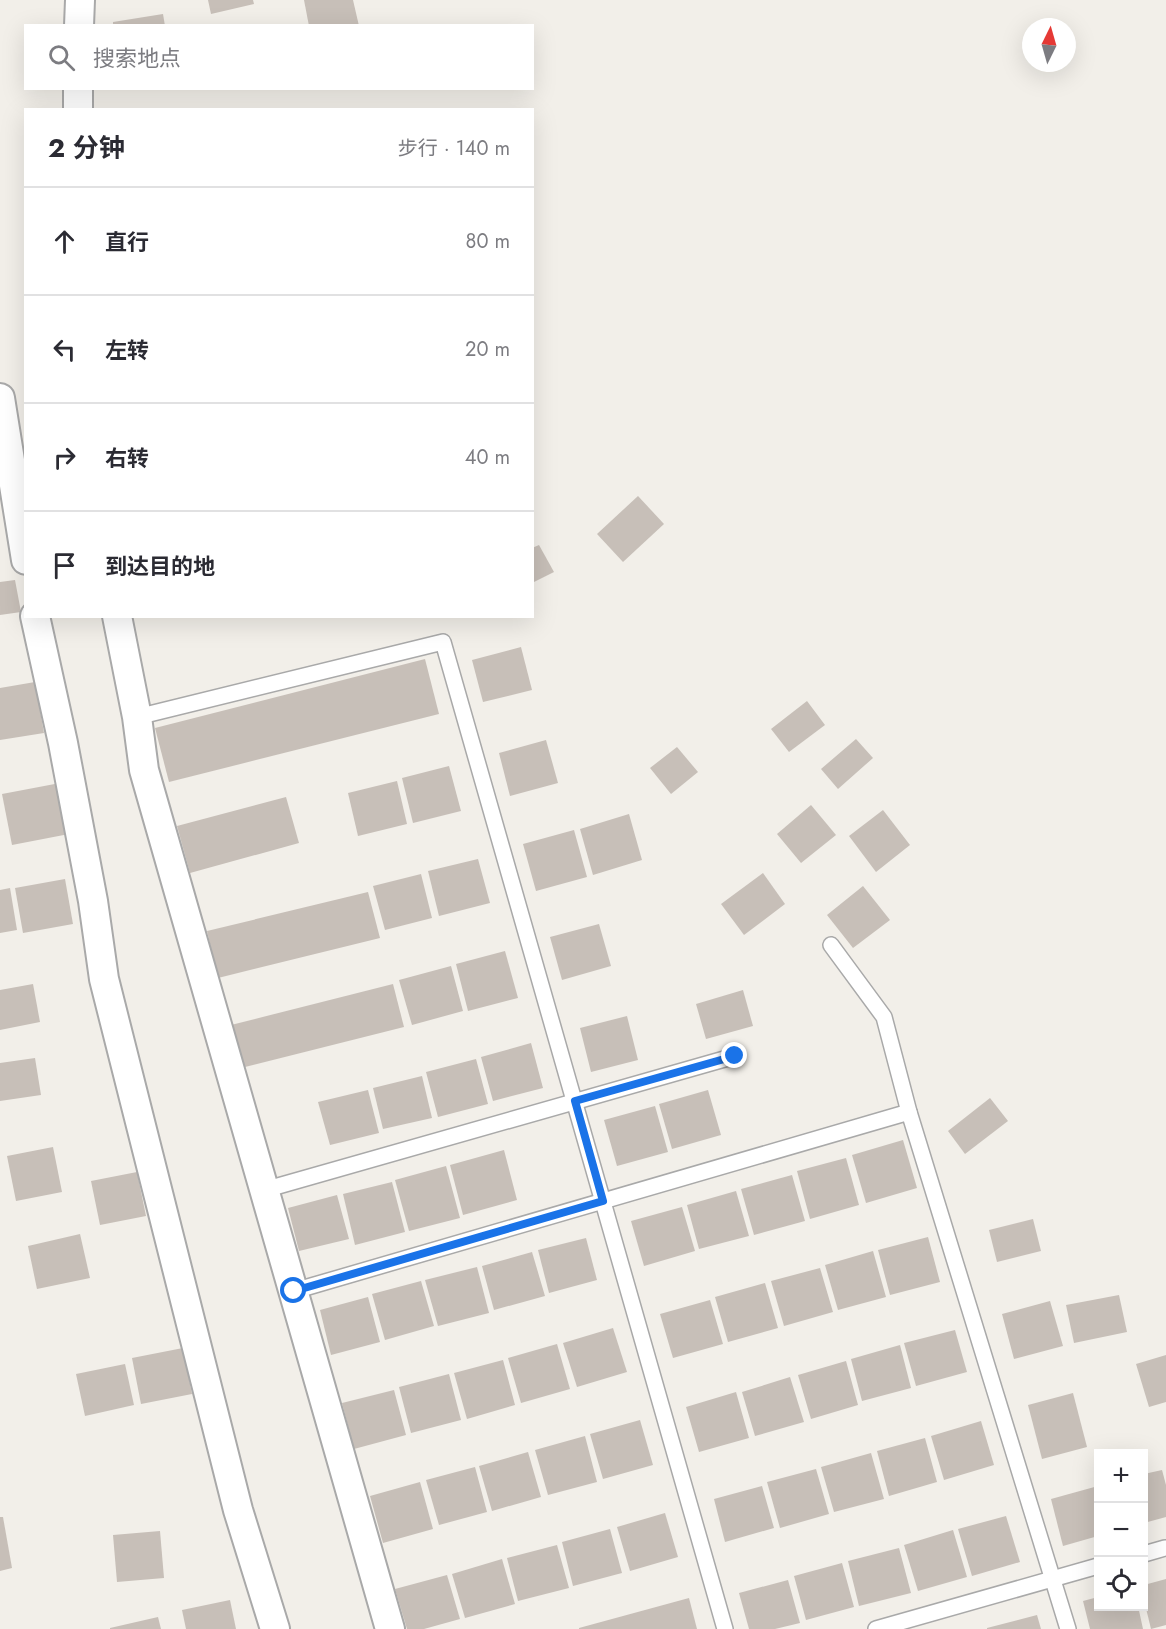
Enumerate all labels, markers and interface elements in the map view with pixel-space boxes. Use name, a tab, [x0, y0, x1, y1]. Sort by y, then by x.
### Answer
north arrow	[1022, 18, 1076, 72]
search box	[24, 24, 534, 90]
icon: search	[45, 41, 78, 74]
text: 搜索地点	[93, 42, 181, 74]
text: 2 分钟	[48, 129, 125, 167]
text: 步行 · 140 m	[398, 134, 510, 163]
icon: ahead	[48, 225, 81, 258]
text: 直行	[105, 226, 149, 258]
text: 80 m	[465, 227, 510, 256]
icon: left	[48, 333, 81, 366]
text: 左转	[105, 334, 149, 366]
text: 20 m	[465, 335, 510, 364]
icon: right	[48, 441, 81, 474]
text: 右转	[105, 442, 149, 474]
text: 40 m	[465, 443, 510, 472]
icon: arrive	[48, 549, 81, 582]
text: 到达目的地	[105, 550, 215, 582]
route end	[721, 1042, 747, 1068]
route start	[280, 1277, 306, 1303]
map controls	[1094, 1449, 1148, 1611]
button: +	[1094, 1449, 1148, 1503]
button: −	[1094, 1503, 1148, 1557]
button: locate	[1094, 1557, 1148, 1611]

